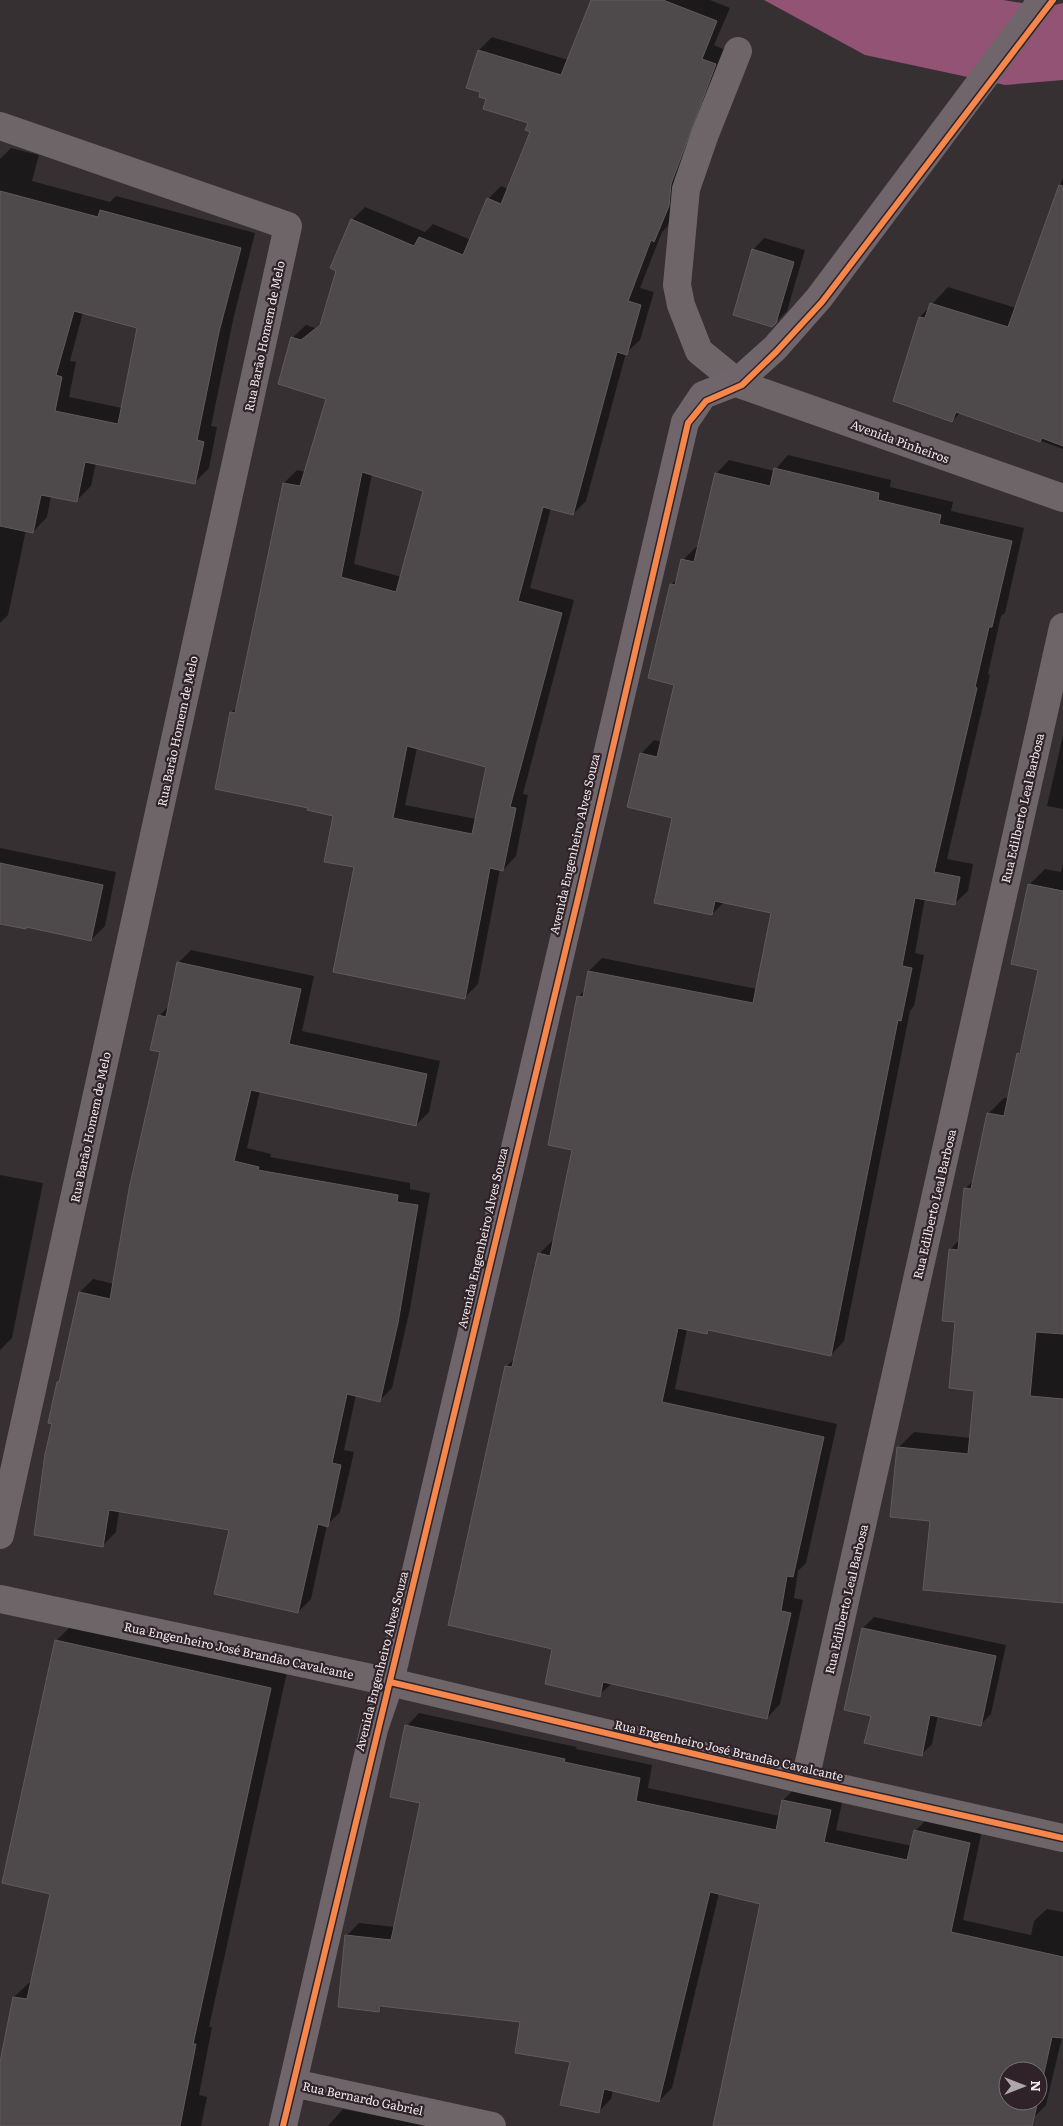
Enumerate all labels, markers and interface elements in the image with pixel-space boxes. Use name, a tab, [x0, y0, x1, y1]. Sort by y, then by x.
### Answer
street label: Rua Barão Homem de Melo	[239, 259, 289, 413]
street label: Avenida Pinheiros	[848, 415, 952, 467]
street label: Rua Barão Homem de Melo	[152, 654, 202, 808]
street label: Rua Edilberto Leal Barbosa	[996, 731, 1048, 885]
street label: Avenida Engenheiro Alves Souza	[544, 751, 604, 936]
street label: Rua Barão Homem de Melo	[65, 1050, 115, 1204]
street label: Rua Edilberto Leal Barbosa	[908, 1127, 960, 1281]
street label: Avenida Engenheiro Alves Souza	[452, 1145, 512, 1330]
street label: Rua Edilberto Leal Barbosa	[820, 1522, 872, 1676]
street label: Avenida Engenheiro Alves Souza	[350, 1568, 412, 1753]
street label: Rua Engenheiro José Brandão Cavalcante	[122, 1617, 356, 1683]
street label: Rua Engenheiro José Brandão Cavalcante	[613, 1715, 845, 1785]
north arrow	[998, 2061, 1048, 2111]
street label: Rua Bernardo Gabriel	[301, 2076, 425, 2120]
text: N	[1027, 2080, 1047, 2092]

